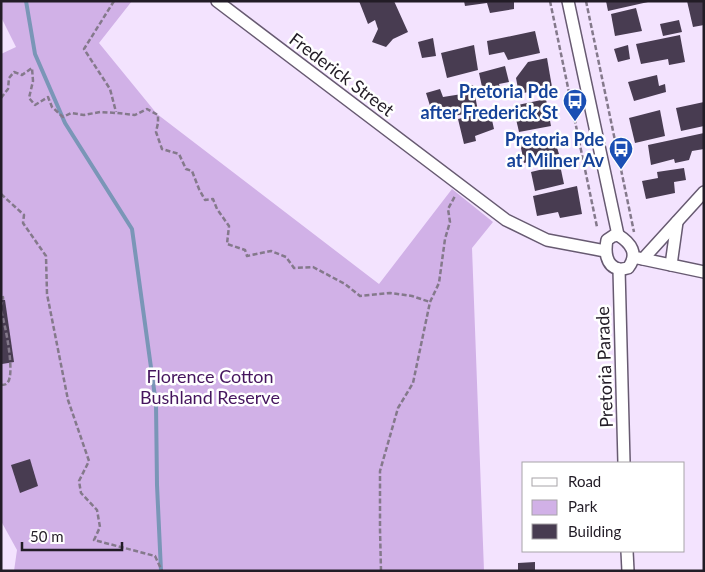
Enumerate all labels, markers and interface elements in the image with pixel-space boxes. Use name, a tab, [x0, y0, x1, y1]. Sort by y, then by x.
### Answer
street label: Frederick Street	[285, 28, 399, 121]
place label: Pretoria Pde after Frederick St	[421, 80, 558, 123]
bus stop icon: Pretoria Pde after Frederick St	[562, 88, 588, 122]
place label: Pretoria Pde at Milner Av	[505, 128, 604, 171]
bus stop icon: Pretoria Pde at Milner Av	[608, 136, 634, 170]
street label: Pretoria Parade	[591, 306, 617, 428]
park label: Florence Cotton Bushland Reserve	[140, 365, 280, 408]
legend	[522, 462, 685, 552]
text: Road	[568, 472, 601, 490]
text: Park	[568, 497, 598, 515]
scale bar	[22, 520, 122, 552]
text: Building	[568, 522, 621, 540]
text: 50 m	[30, 527, 64, 545]

